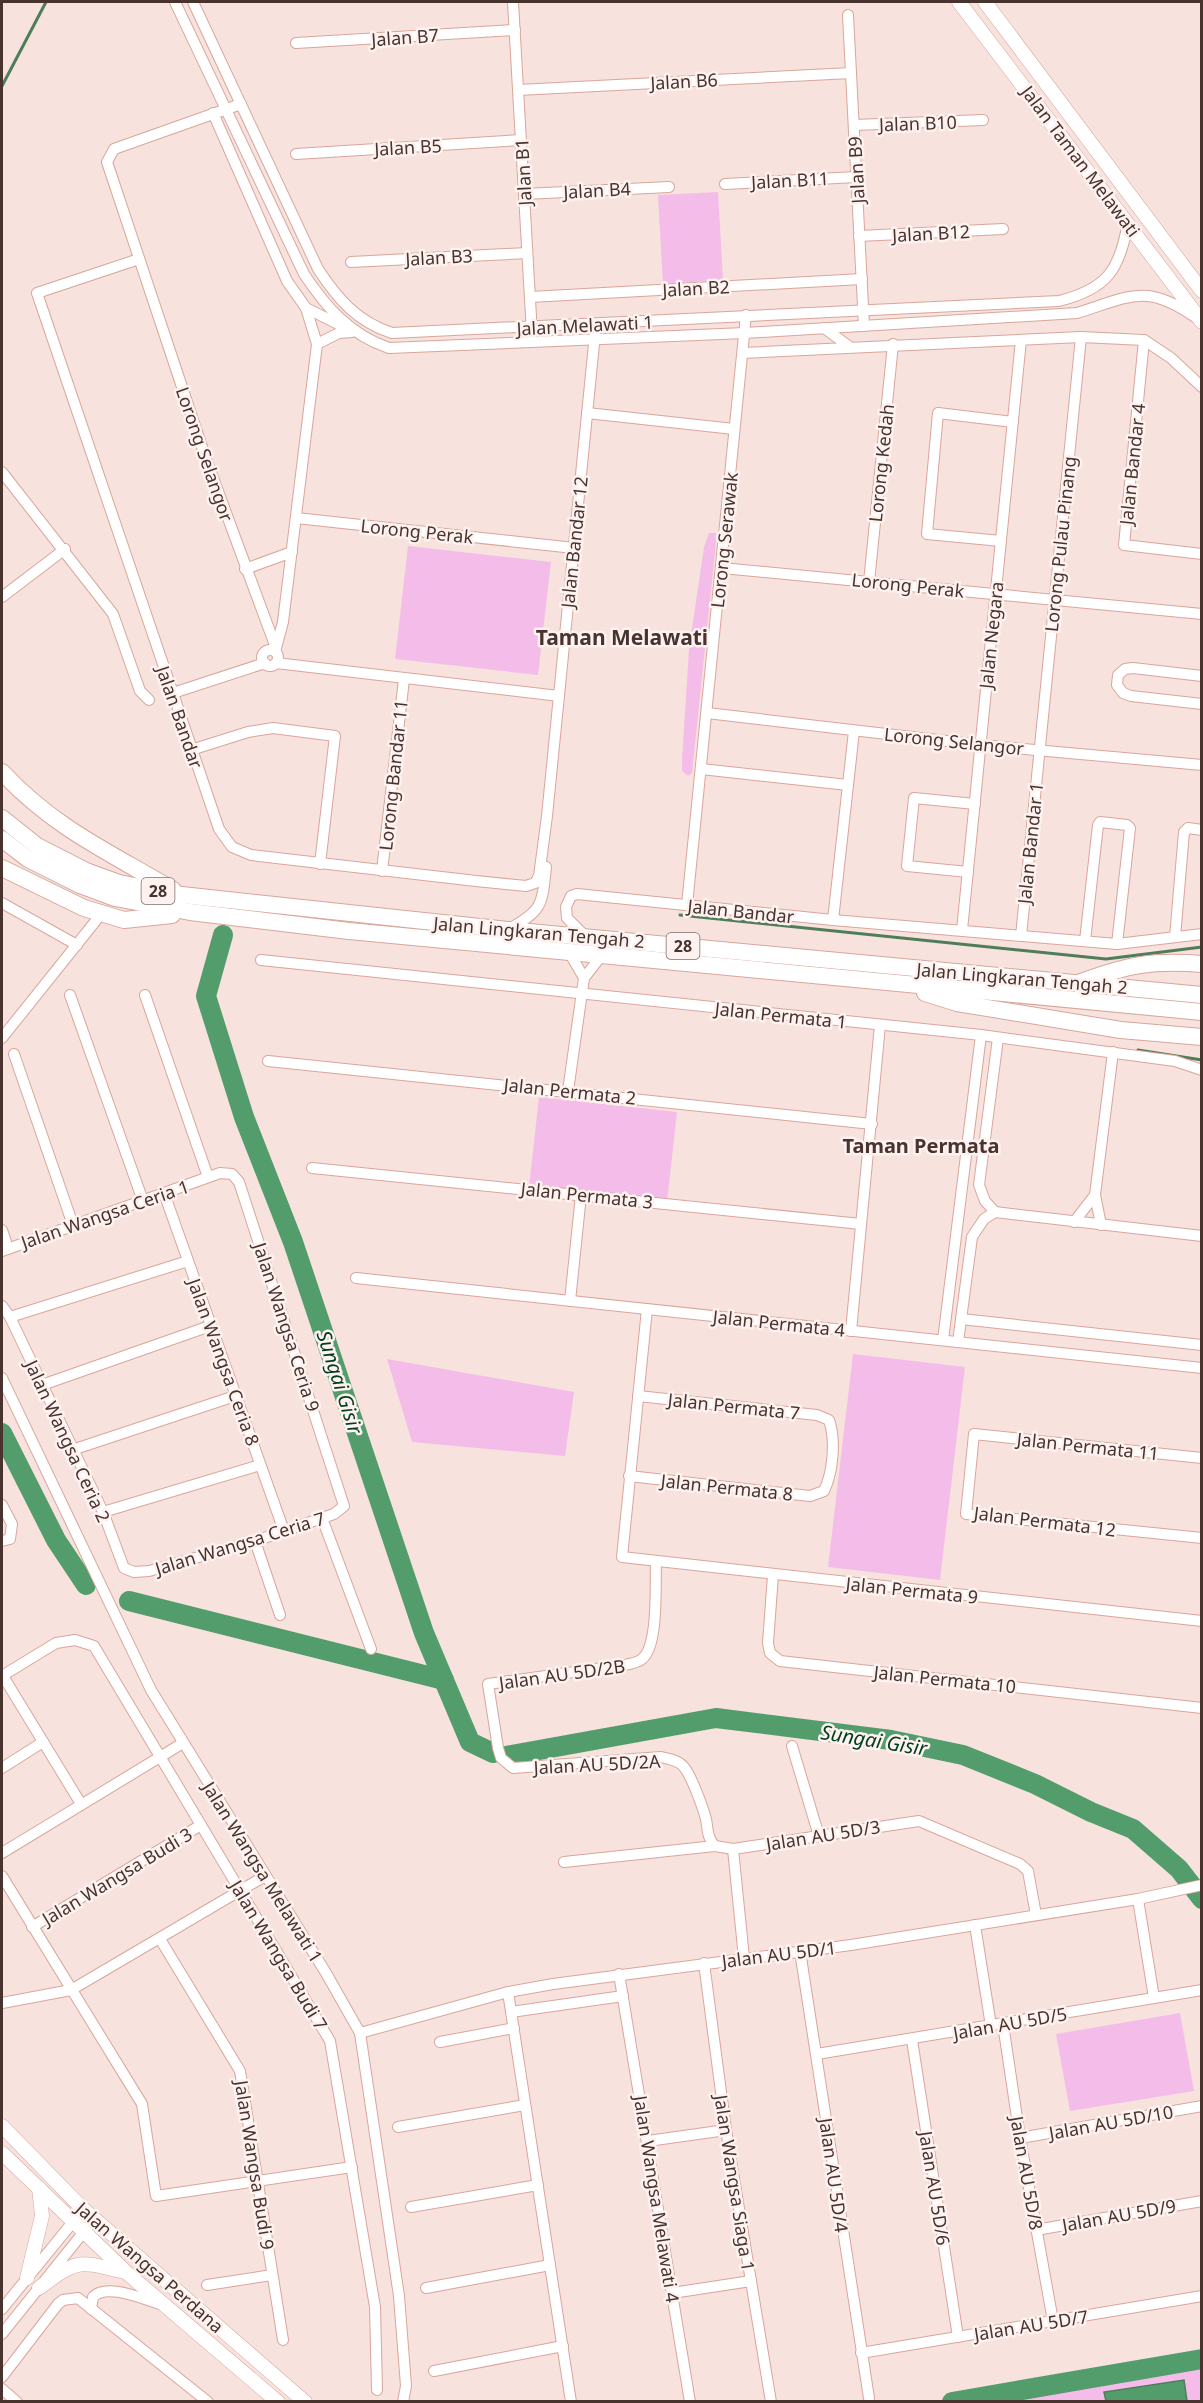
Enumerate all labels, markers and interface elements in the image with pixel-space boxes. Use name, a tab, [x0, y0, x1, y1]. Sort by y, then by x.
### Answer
street label: Jalan B7	[368, 23, 440, 51]
street label: Jalan B6	[648, 67, 718, 95]
street label: Jalan Taman Melawati	[1015, 79, 1146, 242]
street label: Jalan B10	[877, 110, 957, 136]
street label: Jalan B5	[372, 133, 442, 161]
street label: Jalan B9	[842, 136, 870, 206]
street label: Jalan B1	[509, 138, 537, 208]
street label: Jalan B11	[748, 166, 830, 194]
street label: Jalan B4	[561, 176, 631, 204]
street label: Jalan B12	[889, 219, 971, 247]
street label: Jalan B3	[403, 243, 473, 271]
street label: Jalan B2	[660, 274, 730, 302]
street label: Jalan Melawati 1	[514, 309, 654, 341]
street label: Lorong Selangor	[171, 384, 239, 525]
street label: Jalan Bandar 4	[1113, 402, 1150, 528]
street label: Lorong Kedah	[863, 403, 899, 523]
street label: Lorong Pulau Pinang	[1039, 455, 1081, 633]
street label: Lorong Serawak	[705, 471, 743, 609]
street label: Jalan Bandar 12	[555, 475, 593, 611]
street label: Lorong Perak	[360, 513, 475, 549]
street label: Lorong Perak	[851, 567, 966, 603]
street label: Jalan Negara	[973, 580, 1009, 692]
district label: Taman Melawati	[536, 623, 708, 651]
street label: Jalan Bandar	[151, 661, 209, 772]
street label: Lorong Bandar 11	[373, 698, 413, 852]
street label: Lorong Selangor	[883, 722, 1026, 760]
street label: Jalan Bandar 1	[1011, 781, 1048, 907]
road number: 28	[142, 878, 174, 904]
street label: Jalan Bandar	[685, 893, 796, 929]
street label: Jalan Lingkaran Tengah 2	[430, 911, 646, 953]
road number: 28	[666, 933, 700, 959]
street label: Jalan Lingkaran Tengah 2	[913, 957, 1129, 999]
street label: Jalan Permata 1	[712, 996, 848, 1034]
street label: Jalan Permata 2	[501, 1072, 637, 1110]
district label: Taman Permata	[842, 1132, 1000, 1159]
street label: Jalan Wangsa Ceria 1	[16, 1174, 192, 1255]
street label: Jalan Permata 3	[518, 1176, 654, 1214]
street label: Jalan Wangsa Ceria 9	[248, 1238, 326, 1415]
street label: Jalan Wangsa Ceria 8	[182, 1273, 265, 1449]
street label: Jalan Permata 4	[710, 1304, 846, 1342]
water label: Sungai Gisir	[311, 1327, 370, 1438]
street label: Jalan Wangsa Ceria 2	[19, 1354, 116, 1526]
street label: Jalan Permata 7	[665, 1387, 801, 1425]
street label: Jalan Permata 11	[1014, 1426, 1160, 1465]
street label: Jalan Permata 8	[658, 1468, 794, 1506]
street label: Jalan Permata 12	[971, 1500, 1117, 1542]
street label: Jalan Wangsa Ceria 7	[150, 1506, 328, 1581]
street label: Jalan Permata 9	[843, 1571, 979, 1609]
street label: Jalan AU 5D/2B	[495, 1653, 627, 1695]
street label: Jalan Permata 10	[871, 1659, 1017, 1698]
water label: Sungai Gisir	[819, 1718, 930, 1762]
street label: Jalan AU 5D/2A	[531, 1749, 661, 1779]
street label: Jalan Wangsa Melawati 1	[196, 1775, 329, 1967]
street label: Jalan AU 5D/3	[762, 1814, 882, 1856]
street label: Jalan Wangsa Budi 3	[36, 1822, 197, 1931]
street label: Jalan Wangsa Budi 7	[224, 1874, 333, 2035]
street label: Jalan AU 5D/1	[718, 1935, 838, 1973]
street label: Jalan AU 5D/5	[949, 2001, 1069, 2045]
street label: Jalan Wangsa Budi 9	[229, 2077, 280, 2251]
street label: Jalan Wangsa Siaga 1	[709, 2091, 761, 2273]
street label: Jalan Wangsa Melawati 4	[628, 2092, 685, 2304]
street label: Jalan AU 5D/10	[1045, 2099, 1175, 2145]
street label: Jalan AU 5D/8	[1005, 2112, 1049, 2232]
street label: Jalan AU 5D/4	[814, 2114, 854, 2234]
street label: Jalan AU 5D/6	[914, 2127, 956, 2247]
street label: Jalan AU 5D/9	[1058, 2193, 1178, 2237]
street label: Jalan Wangsa Perdana	[70, 2195, 229, 2338]
street label: Jalan AU 5D/7	[970, 2304, 1090, 2346]

